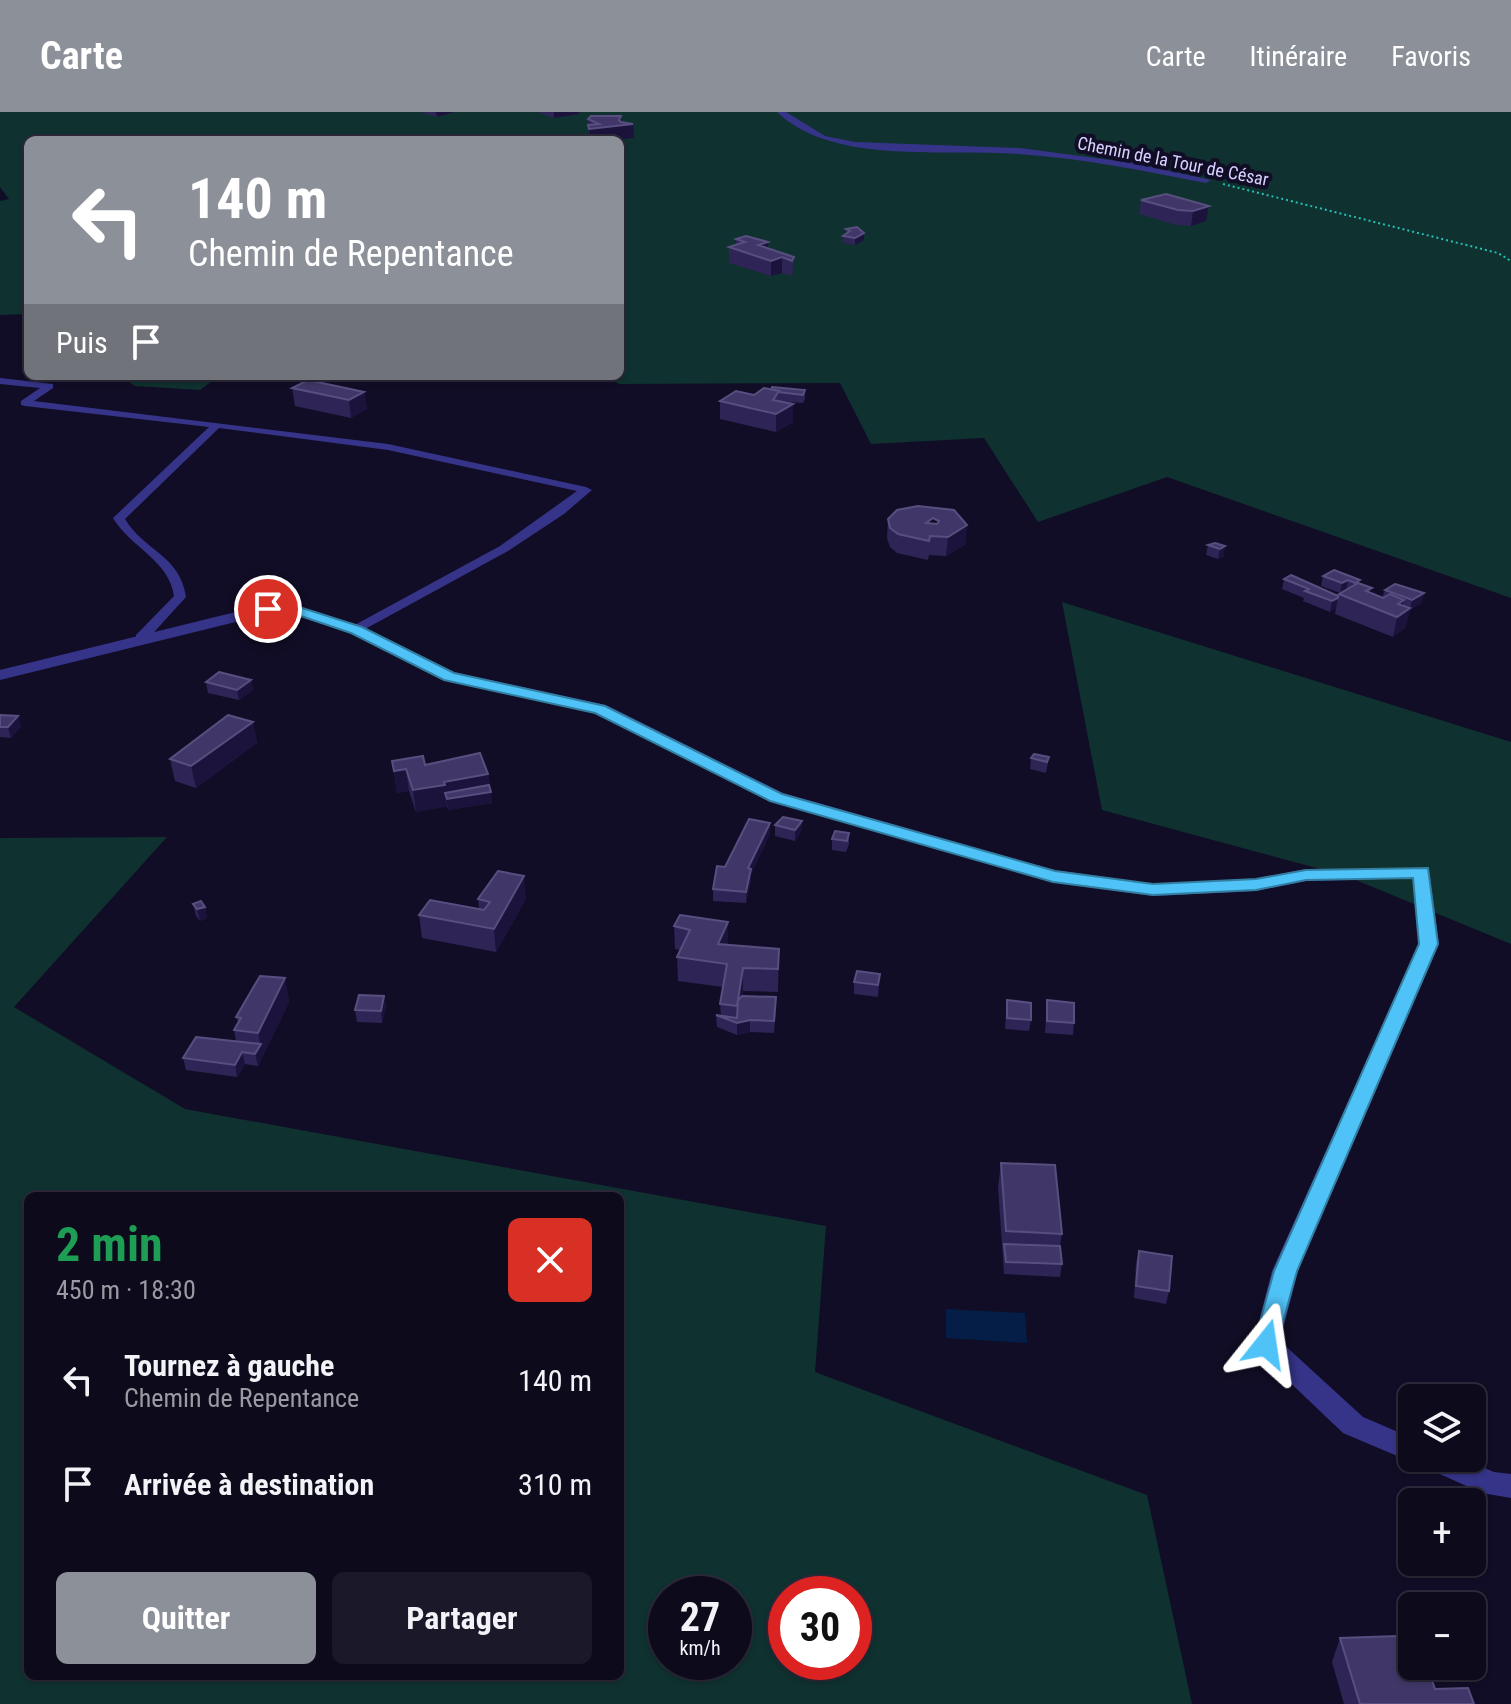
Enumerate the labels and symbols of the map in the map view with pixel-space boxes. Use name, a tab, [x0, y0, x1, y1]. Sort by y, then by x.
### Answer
street label: Chemin de la Tour de César	[1076, 132, 1271, 190]
pin	[234, 575, 302, 643]
position arrow	[1224, 1302, 1308, 1386]
speed limit sign: 30	[768, 1576, 872, 1680]

